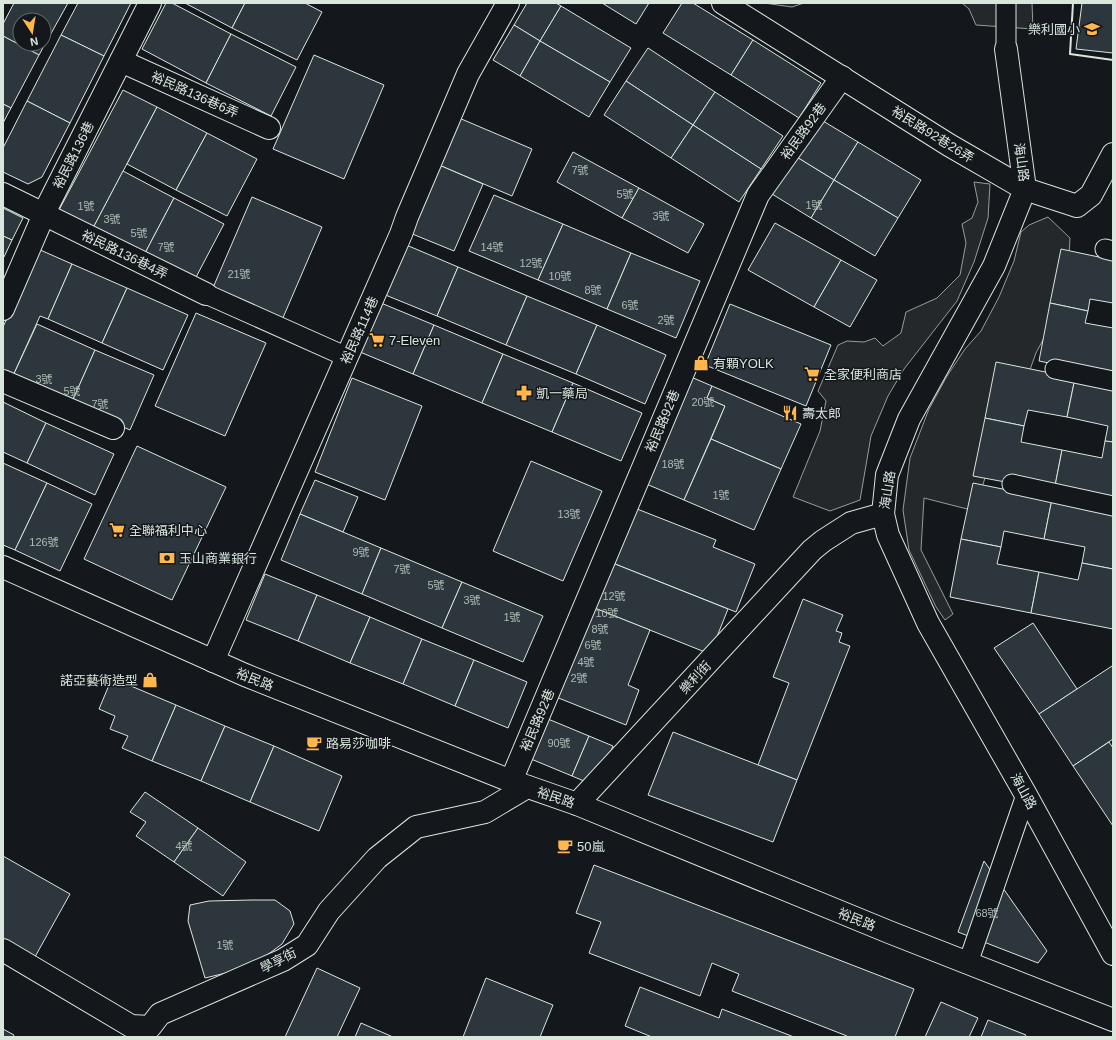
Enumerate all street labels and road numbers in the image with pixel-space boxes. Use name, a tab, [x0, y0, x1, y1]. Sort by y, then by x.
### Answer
street label: 裕民路136巷6弄	[149, 69, 241, 120]
street label: 裕民路92巷	[778, 100, 829, 163]
street label: 裕民路92巷26弄	[889, 103, 977, 166]
street label: 裕民路136巷	[50, 119, 97, 191]
street label: 海山路	[1011, 142, 1032, 182]
street label: 裕民路136巷4弄	[79, 227, 170, 282]
street label: 裕民路114巷	[338, 294, 381, 366]
street label: 裕民路92巷	[643, 388, 682, 455]
street label: 海山路	[877, 470, 898, 511]
street label: 樂利街	[677, 658, 714, 697]
street label: 裕民路	[234, 665, 276, 694]
street label: 裕民路92巷	[518, 687, 557, 754]
street label: 海山路	[1008, 771, 1040, 812]
street label: 裕民路	[535, 784, 577, 811]
street label: 裕民路	[836, 905, 878, 934]
street label: 學享街	[257, 945, 299, 976]

